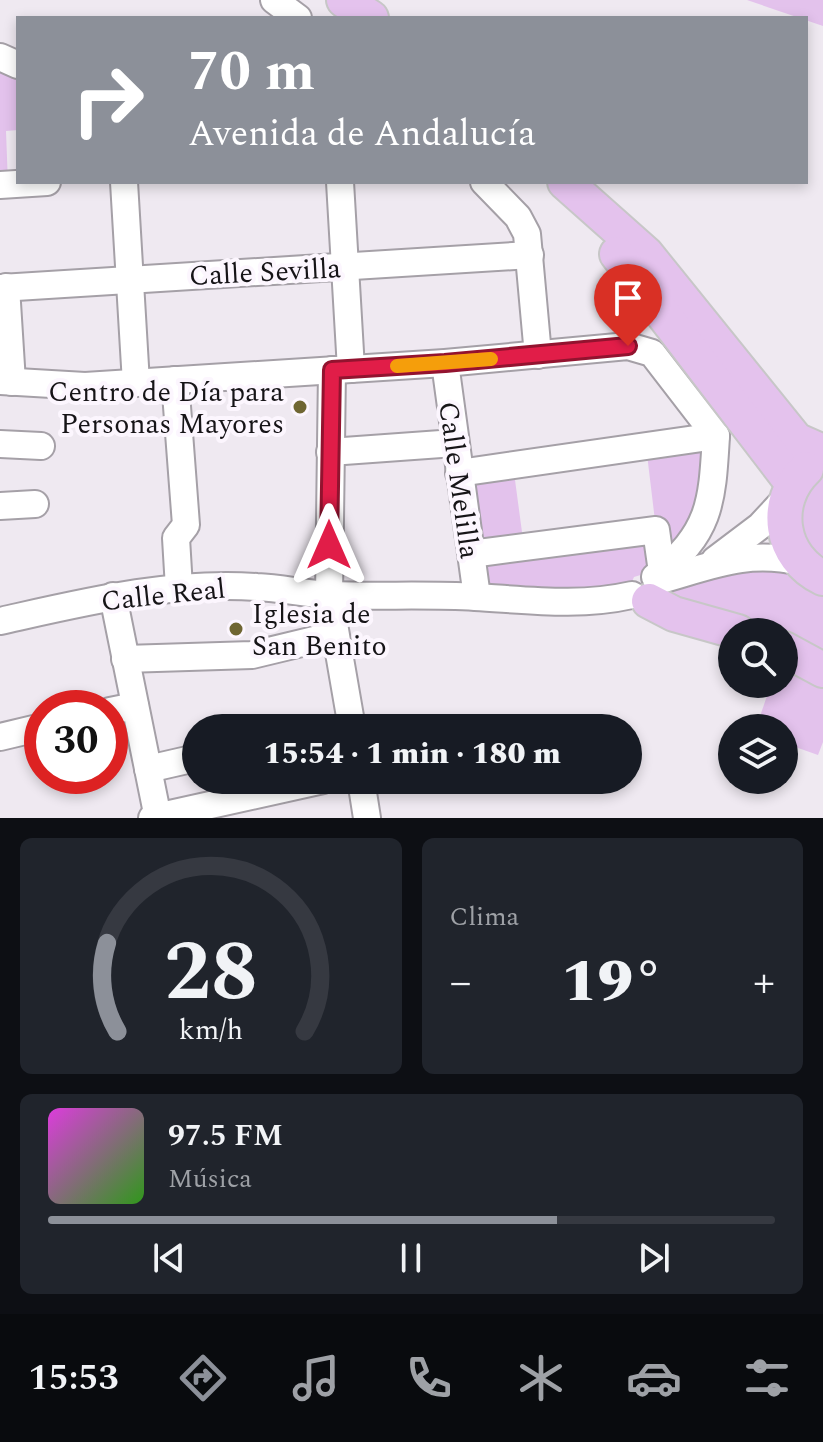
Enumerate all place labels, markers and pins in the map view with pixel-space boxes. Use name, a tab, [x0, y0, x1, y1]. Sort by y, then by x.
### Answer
pin	[594, 264, 662, 346]
place label: Centro de Día para Personas Mayores	[48, 371, 284, 446]
marker: Centro de Día para Personas Mayores	[291, 398, 309, 416]
place label: Iglesia de San Benito	[252, 593, 387, 668]
marker: Iglesia de San Benito	[227, 620, 245, 638]

